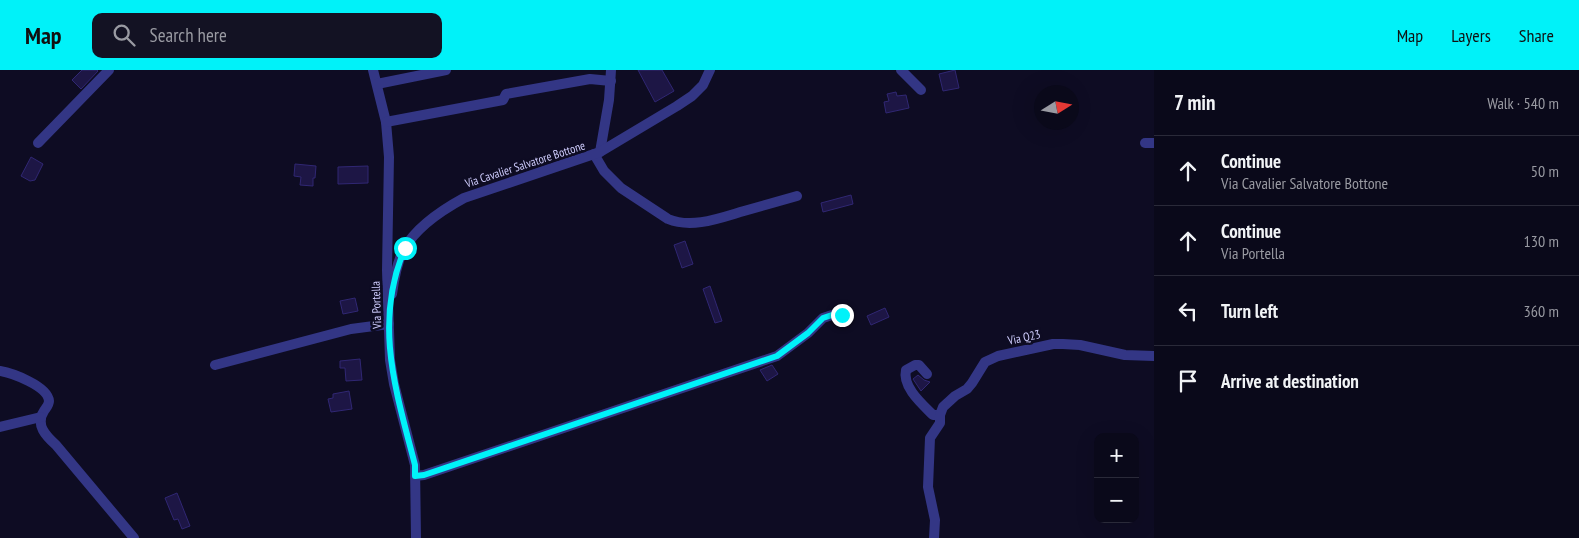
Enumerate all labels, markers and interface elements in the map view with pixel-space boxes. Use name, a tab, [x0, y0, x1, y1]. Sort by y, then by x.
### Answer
search box	[92, 13, 442, 58]
text: Map	[25, 20, 62, 51]
icon: search	[110, 21, 138, 49]
text: Search here	[150, 23, 227, 47]
text: Map	[1397, 24, 1423, 47]
text: Layers	[1451, 24, 1491, 47]
text: Share	[1519, 24, 1554, 47]
north arrow	[1034, 85, 1079, 130]
text: 7 min	[1174, 89, 1216, 116]
text: Walk · 540 m	[1487, 93, 1559, 113]
street label: Via Cavalier Salvatore Bottone	[462, 137, 587, 191]
text: Continue	[1221, 149, 1281, 173]
icon: ahead	[1174, 157, 1202, 185]
text: 50 m	[1531, 161, 1559, 181]
text: Via Cavalier Salvatore Bottone	[1221, 173, 1388, 193]
text: Continue	[1221, 219, 1281, 243]
icon: ahead	[1174, 227, 1202, 255]
text: 130 m	[1524, 231, 1559, 251]
route start	[394, 237, 417, 260]
text: Via Portella	[1221, 243, 1285, 263]
street label: Via Portella	[368, 281, 384, 330]
icon: left	[1174, 297, 1202, 325]
text: Turn left	[1221, 299, 1278, 323]
text: 360 m	[1524, 301, 1559, 321]
route end	[831, 304, 854, 327]
street label: Via Q23	[1005, 326, 1042, 348]
icon: arrive	[1174, 367, 1202, 395]
text: Arrive at destination	[1221, 369, 1359, 393]
map controls	[1094, 433, 1139, 523]
button: +	[1094, 433, 1139, 478]
button: −	[1094, 478, 1139, 523]

